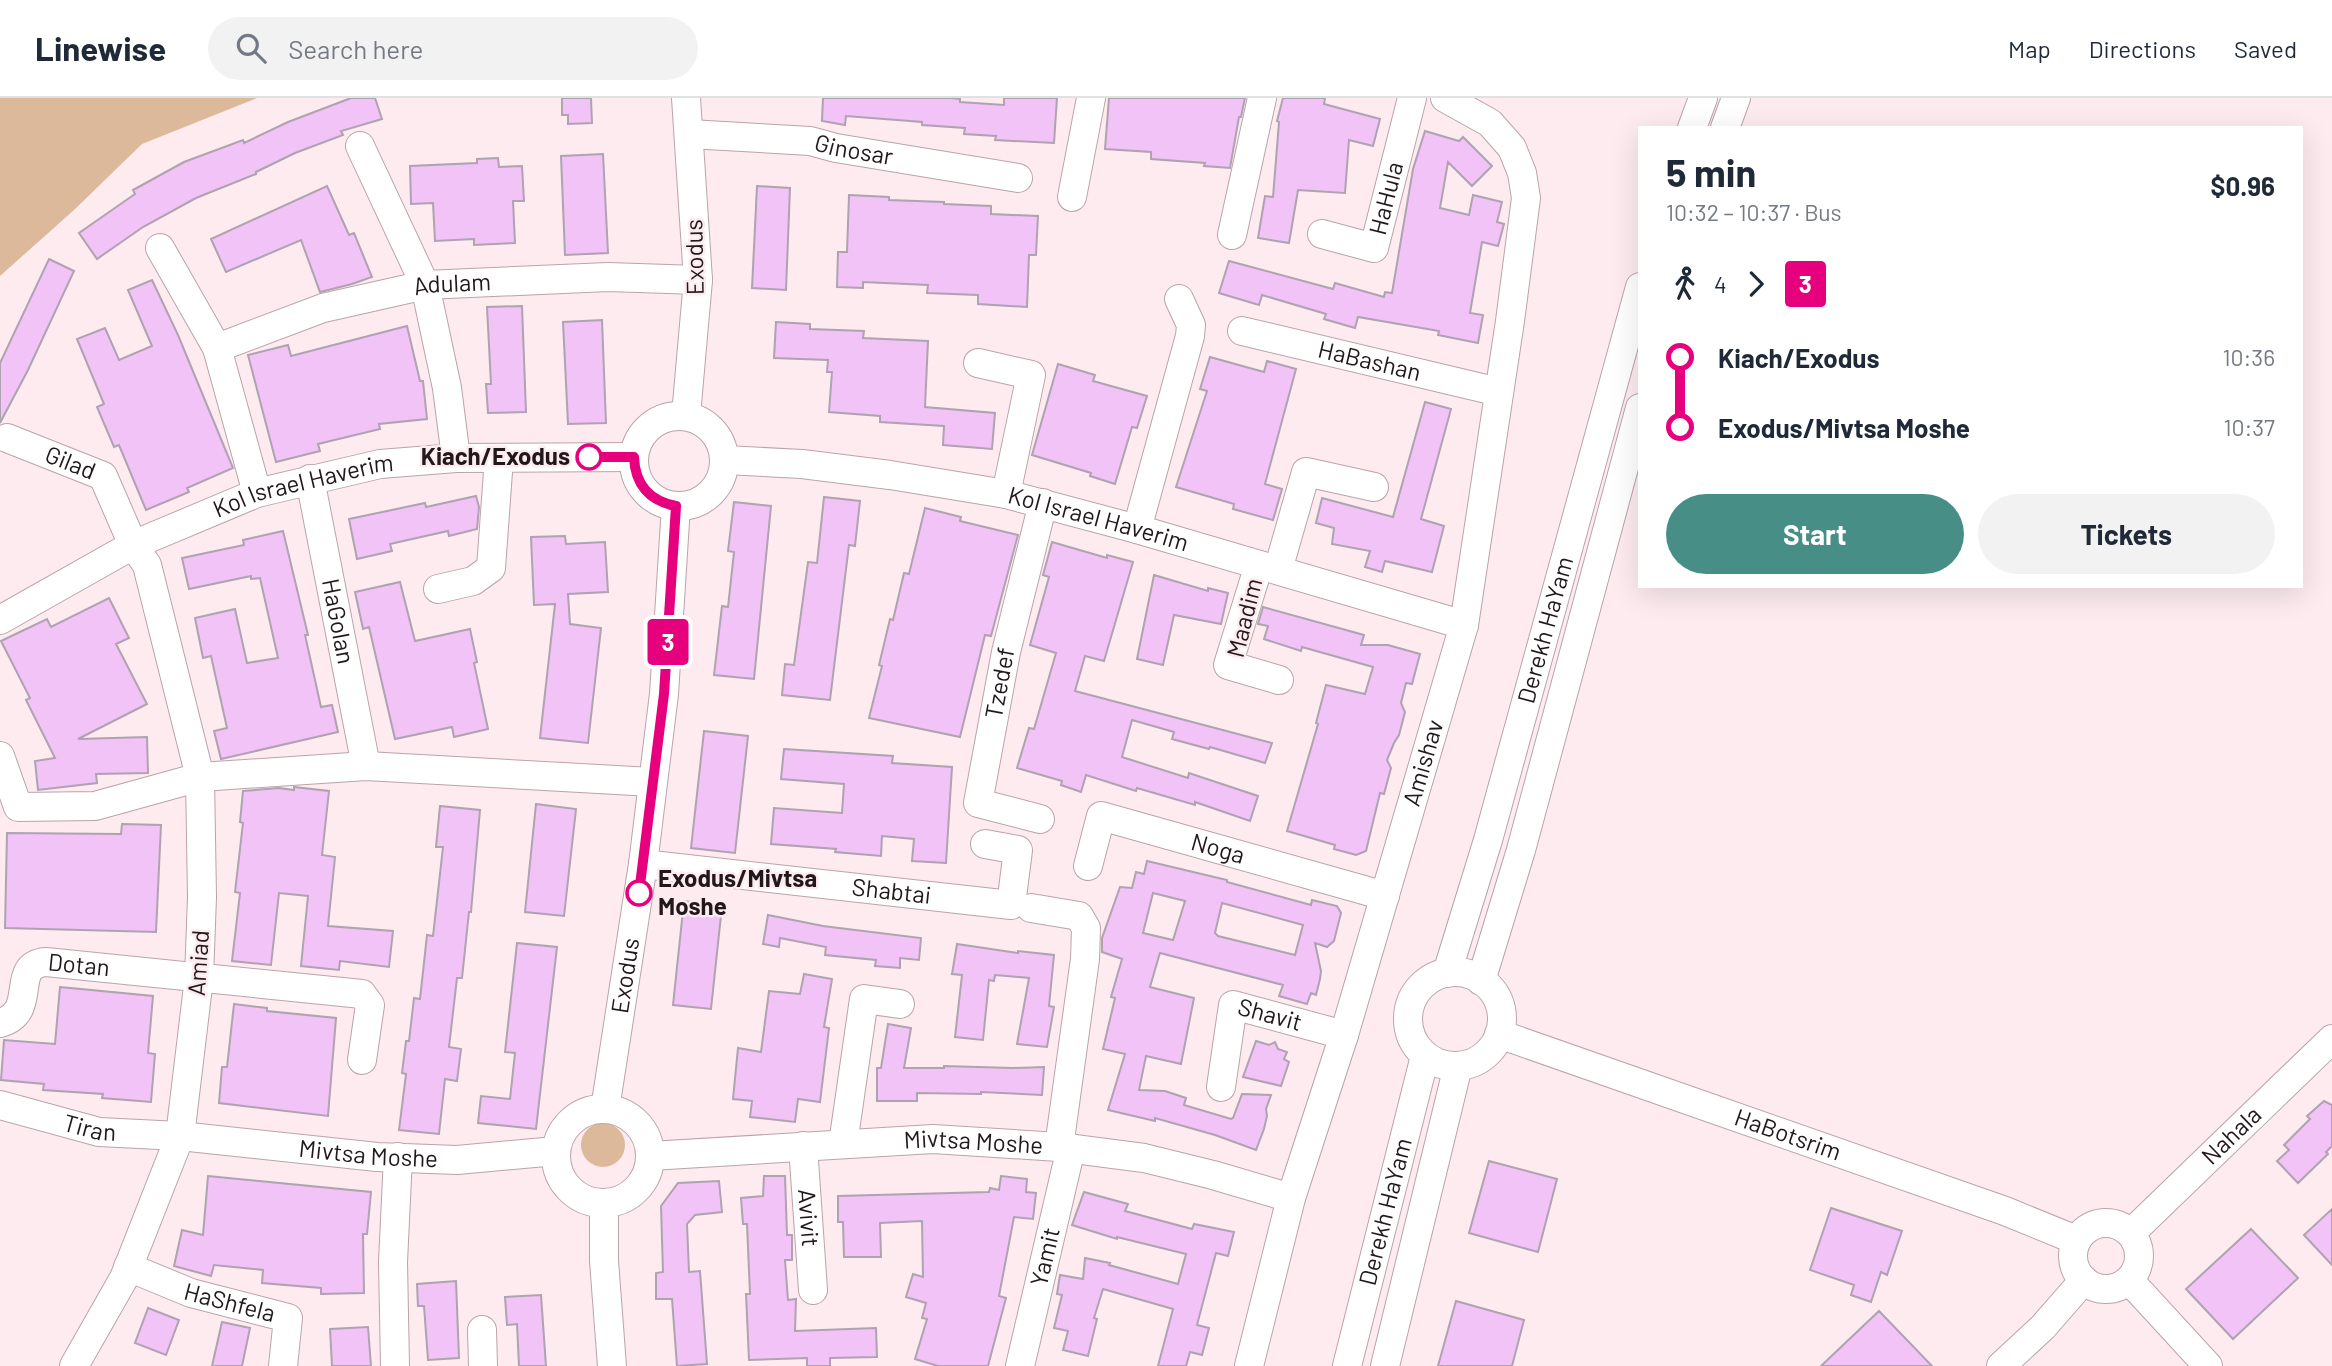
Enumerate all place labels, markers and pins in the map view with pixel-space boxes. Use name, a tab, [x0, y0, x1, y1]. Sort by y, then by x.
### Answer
place label: Kiach/Exodus	[421, 441, 570, 470]
marker: Kiach/Exodus	[576, 444, 602, 470]
place label: Exodus/Mivtsa Moshe	[658, 863, 817, 920]
marker: Exodus/Mivtsa Moshe	[626, 880, 652, 906]

